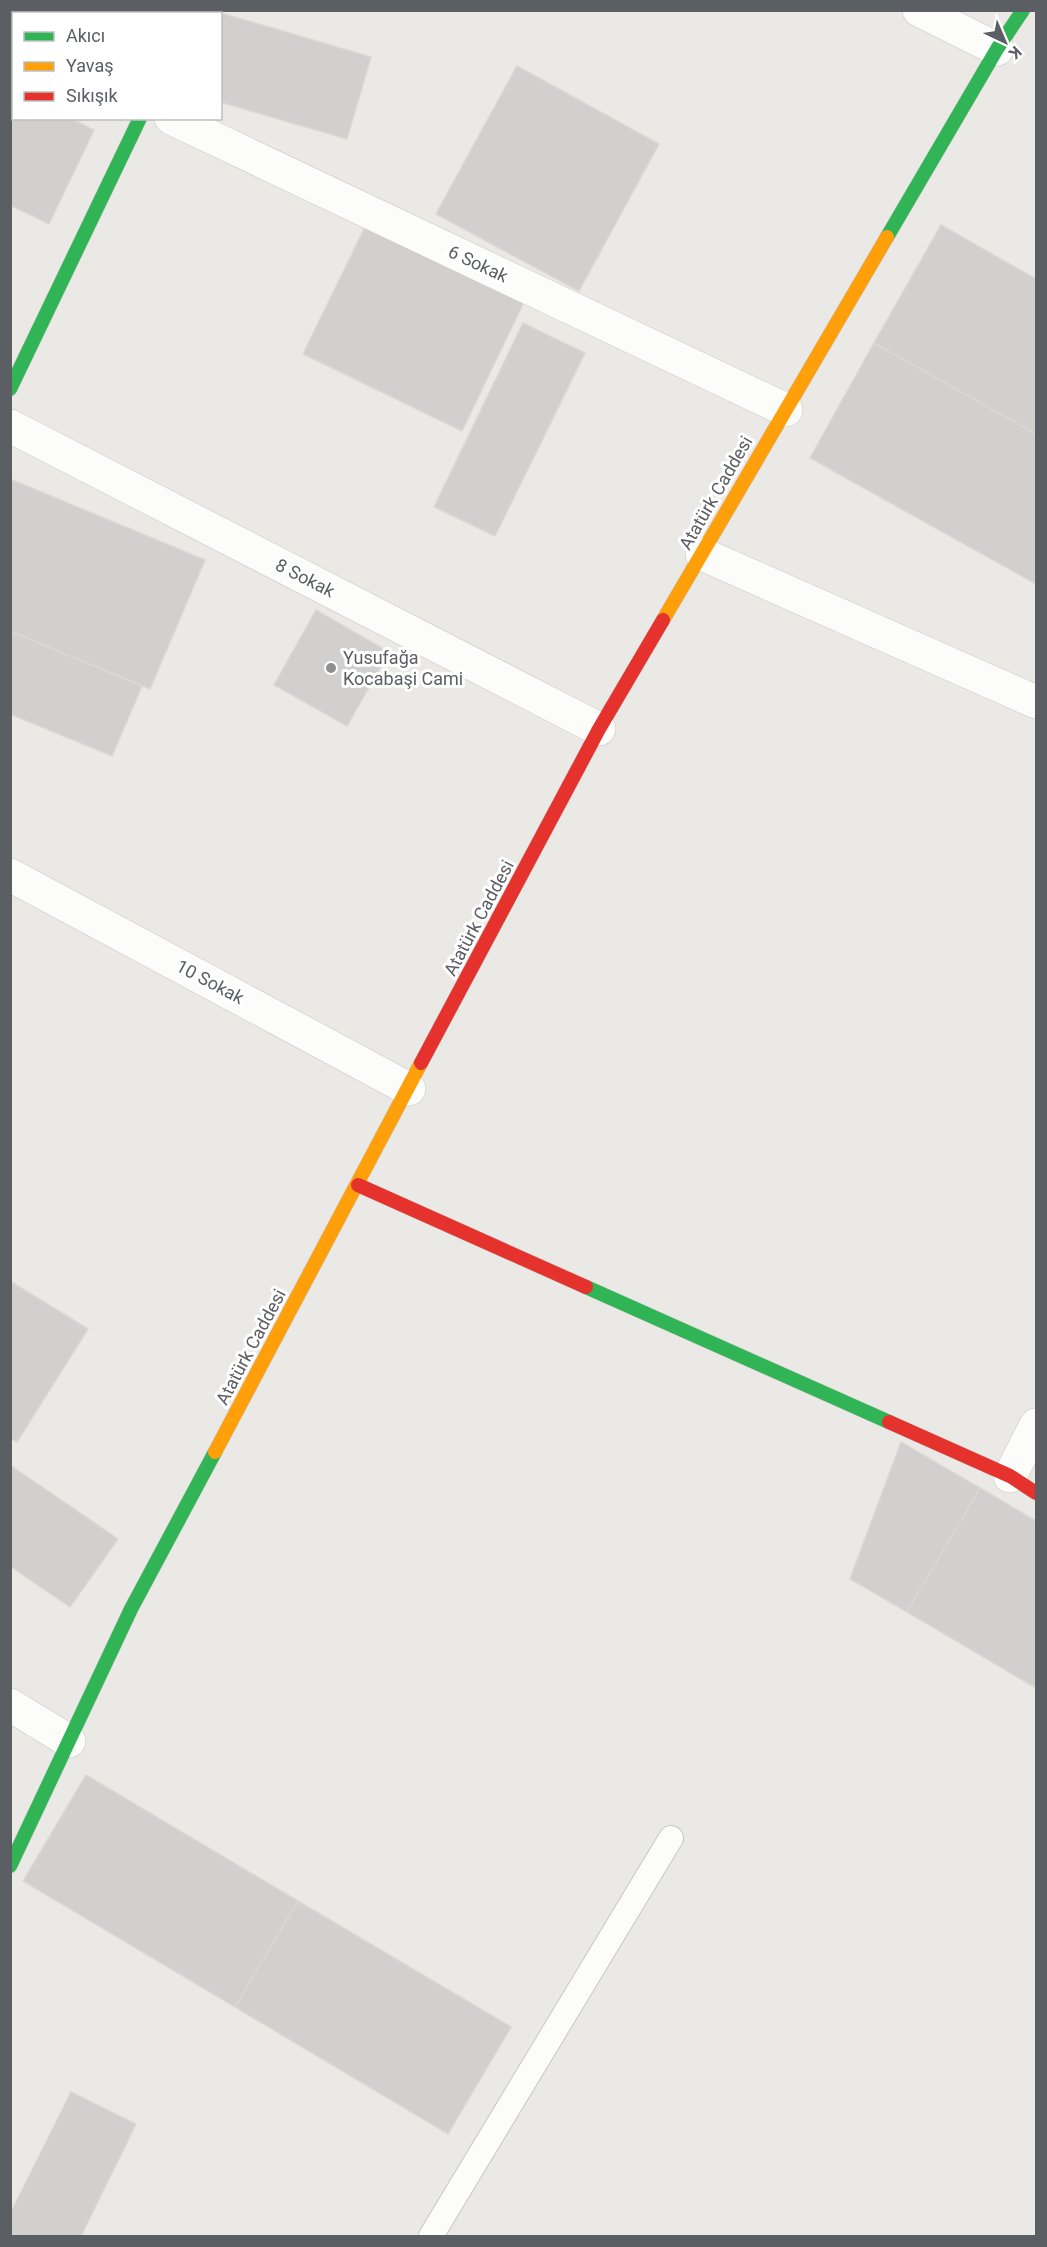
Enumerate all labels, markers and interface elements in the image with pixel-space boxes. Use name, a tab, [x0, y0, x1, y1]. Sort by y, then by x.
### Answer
legend	[12, 12, 222, 120]
north arrow	[975, 12, 1035, 72]
text: Akıcı	[66, 25, 105, 46]
text: K	[1004, 42, 1025, 63]
text: Yavaş	[66, 55, 114, 76]
text: Sıkışık	[66, 85, 118, 106]
street label: 6 Sokak	[445, 241, 512, 287]
street label: Atatürk Caddesi	[675, 432, 757, 553]
street label: 8 Sokak	[272, 554, 339, 602]
place label: Yusufağa Kocabaşi Cami	[343, 647, 463, 689]
marker: Yusufağa Kocabaşi Cami	[324, 661, 338, 675]
street label: Atatürk Caddesi	[439, 856, 518, 979]
street label: 10 Sokak	[173, 955, 248, 1009]
street label: Atatürk Caddesi	[211, 1285, 290, 1408]

